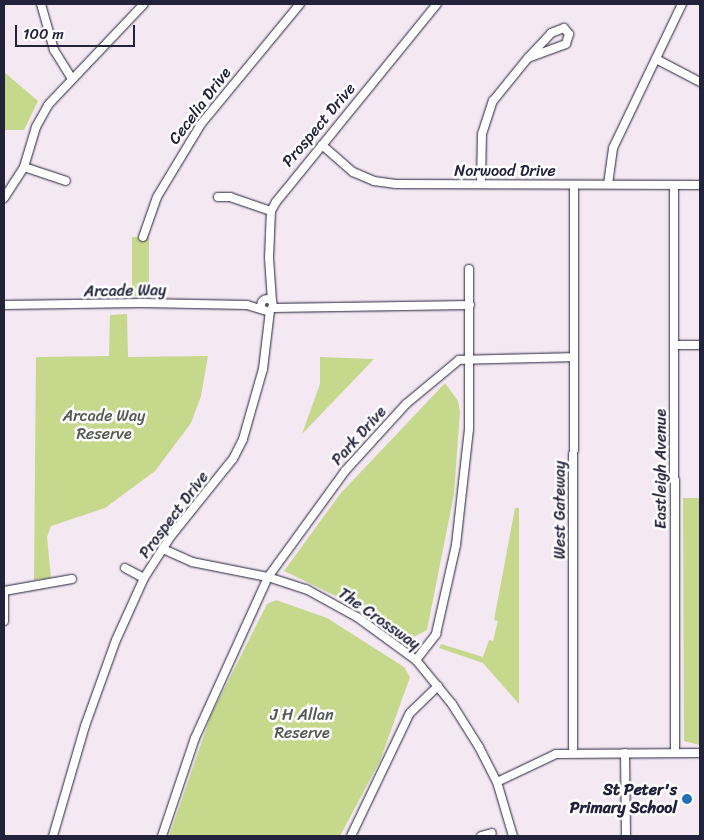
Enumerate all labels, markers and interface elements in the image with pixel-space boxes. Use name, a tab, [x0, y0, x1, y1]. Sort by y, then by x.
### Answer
scale bar	[18, 15, 138, 47]
text: 100 m	[23, 21, 64, 47]
street label: Cecelia Drive	[165, 64, 235, 148]
street label: Prospect Drive	[278, 79, 360, 171]
street label: Norwood Drive	[454, 161, 556, 181]
street label: Arcade Way	[84, 281, 166, 301]
street label: Park Drive	[327, 402, 391, 470]
park label: Arcade Way Reserve	[63, 406, 145, 444]
street label: Eastleigh Avenue	[651, 409, 671, 529]
street label: West Gateway	[550, 460, 570, 560]
street label: Prospect Drive	[135, 468, 213, 562]
street label: The Crossway	[334, 584, 424, 654]
park label: J H Allan Reserve	[270, 705, 334, 743]
place label: St Peter's Primary School	[570, 780, 677, 818]
marker: St Peter's Primary School	[681, 793, 693, 805]

